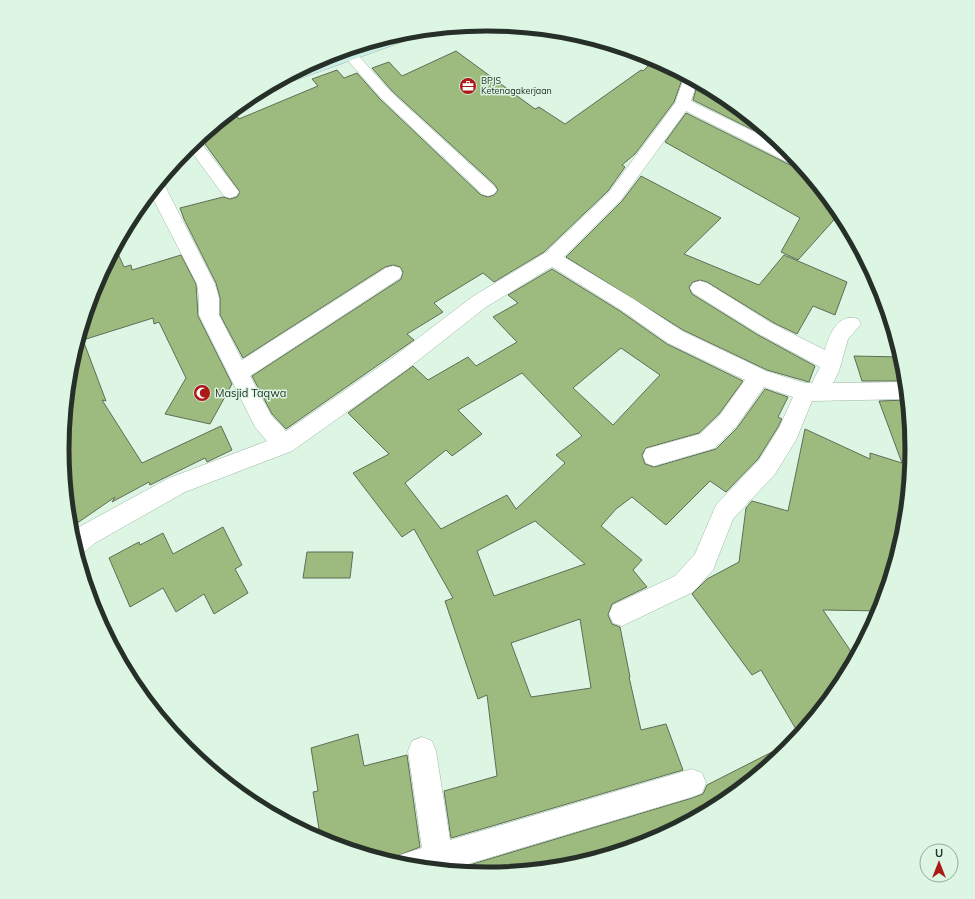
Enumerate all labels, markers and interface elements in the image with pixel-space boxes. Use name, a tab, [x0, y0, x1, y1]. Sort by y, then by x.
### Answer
place label: BPJS Ketenagakerjaan	[481, 75, 552, 96]
office icon: BPJS Ketenagakerjaan	[458, 76, 478, 96]
mosque icon: Masjid Taqwa	[192, 383, 212, 403]
place label: Masjid Taqwa	[215, 386, 286, 400]
north arrow	[919, 843, 959, 883]
text: U	[935, 846, 943, 860]

